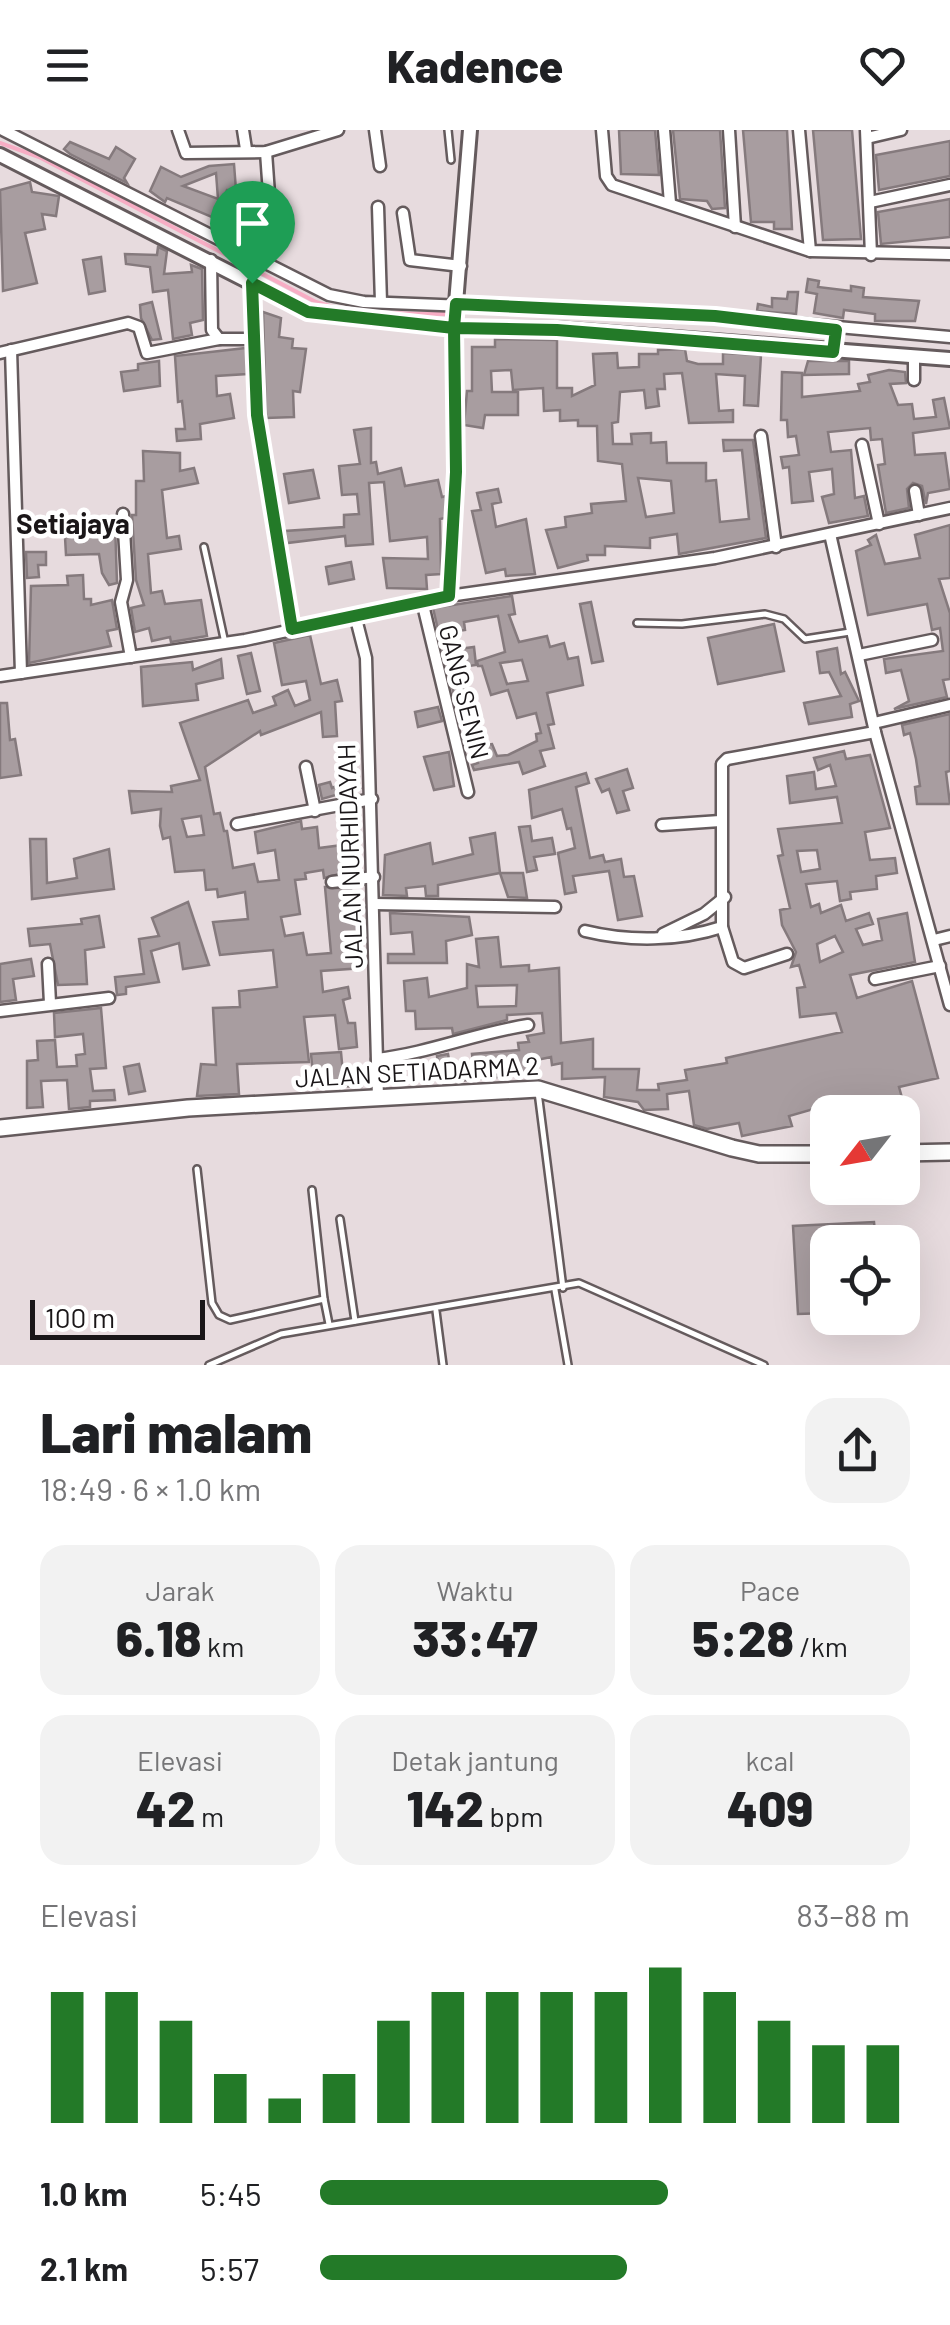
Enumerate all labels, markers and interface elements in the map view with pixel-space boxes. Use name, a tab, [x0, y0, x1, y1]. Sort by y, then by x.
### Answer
icon: menu	[40, 38, 95, 93]
text: Kadence	[387, 38, 563, 92]
icon: heart	[855, 38, 910, 93]
pin	[210, 181, 295, 284]
icon: arrive	[225, 196, 280, 251]
district label: Setiajaya	[16, 506, 130, 540]
street label: GANG SENIN	[434, 621, 496, 762]
street label: JALAN NURHIDAYAH	[330, 743, 368, 969]
street label: JALAN SETIADARMA 2	[294, 1050, 540, 1092]
north arrow	[810, 1095, 920, 1205]
map controls	[810, 1095, 920, 1335]
button: locate	[810, 1225, 920, 1335]
scale bar	[30, 1295, 205, 1340]
text: 100 m	[45, 1300, 115, 1334]
text: Lari malam	[40, 1398, 312, 1464]
button: share	[805, 1398, 910, 1503]
text: 18:49 · 6 × 1.0 km	[40, 1469, 261, 1507]
text: Jarak	[146, 1573, 214, 1607]
text: Waktu	[437, 1573, 513, 1607]
text: Pace	[740, 1573, 800, 1607]
text: 6.18	[116, 1607, 202, 1667]
text: 33:47	[412, 1607, 538, 1667]
text: 5:28	[692, 1607, 794, 1667]
text: km	[202, 1629, 244, 1663]
text: /km	[794, 1629, 848, 1663]
text: Elevasi	[137, 1743, 223, 1777]
text: Detak jantung	[391, 1743, 559, 1777]
text: kcal	[746, 1743, 794, 1777]
text: 42	[136, 1777, 195, 1837]
text: 142	[407, 1777, 484, 1837]
text: 409	[727, 1777, 813, 1837]
text: m	[195, 1799, 224, 1833]
text: bpm	[484, 1799, 543, 1833]
text: Elevasi	[40, 1895, 138, 1933]
text: 83–88 m	[796, 1895, 910, 1933]
text: 1.0 km	[40, 2174, 128, 2212]
text: 5:45	[200, 2174, 261, 2212]
text: 2.1 km	[40, 2249, 128, 2287]
text: 5:57	[200, 2249, 259, 2287]

